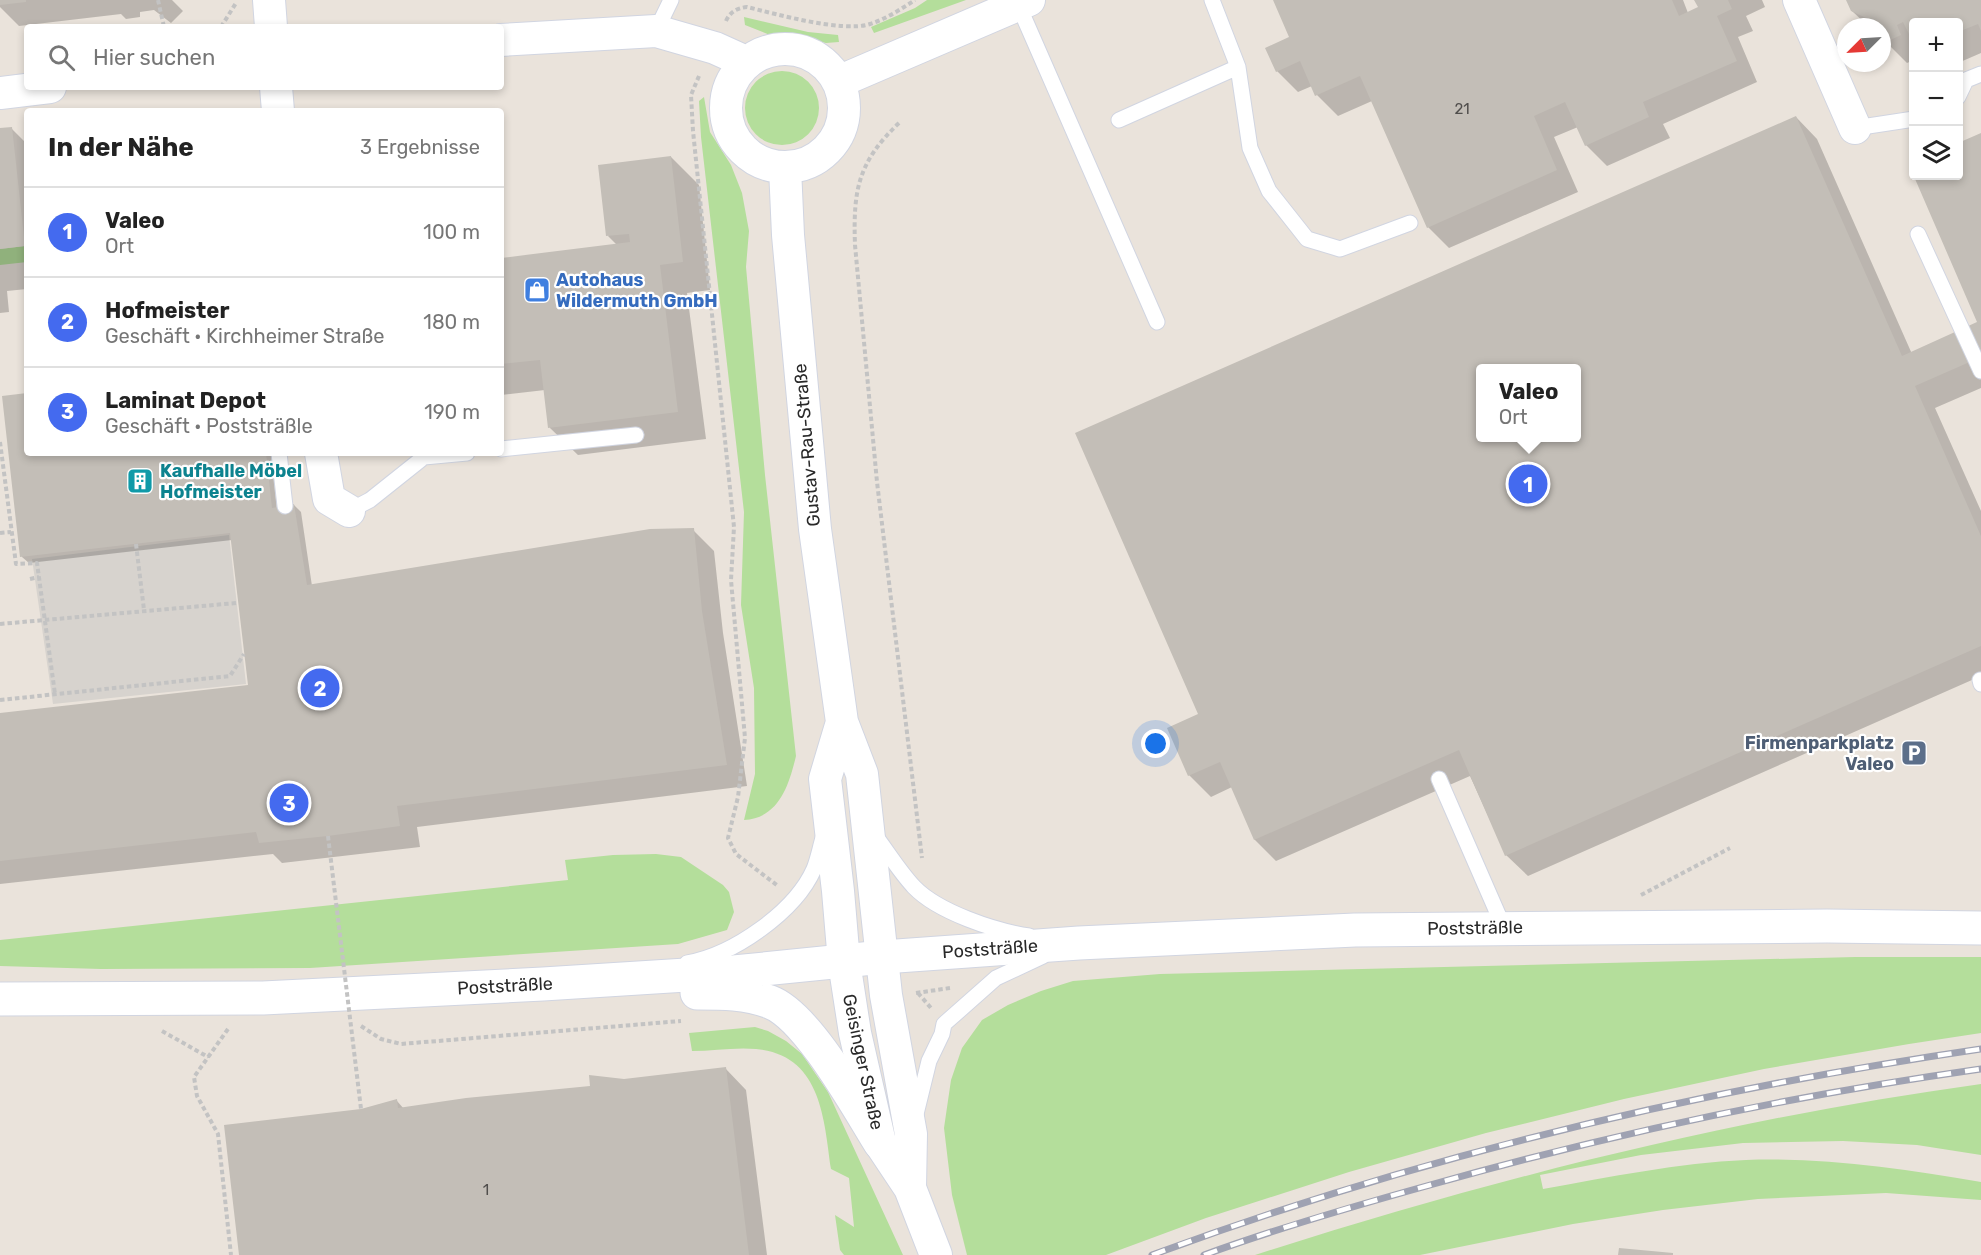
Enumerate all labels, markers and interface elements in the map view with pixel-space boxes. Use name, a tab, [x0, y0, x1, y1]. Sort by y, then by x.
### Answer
north arrow	[1837, 18, 1891, 72]
map controls	[1909, 18, 1963, 180]
button: +	[1909, 18, 1963, 72]
search box	[24, 24, 504, 90]
icon: search	[45, 41, 78, 74]
text: Hier suchen	[93, 44, 215, 71]
button: −	[1909, 72, 1963, 126]
house number: 21	[1454, 100, 1470, 118]
button: layers	[1909, 126, 1963, 180]
text: In der Nähe	[48, 132, 194, 163]
text: 3 Ergebnisse	[360, 135, 480, 159]
text: Valeo	[105, 207, 165, 234]
text: 1	[63, 220, 72, 244]
text: 100 m	[423, 220, 480, 244]
text: Ort	[105, 234, 134, 258]
place label: Autohaus Wildermuth GmbH	[556, 269, 718, 312]
shop icon: Autohaus Wildermuth GmbH	[522, 275, 552, 305]
text: Hofmeister	[105, 297, 229, 324]
text: 2	[61, 310, 74, 334]
text: 180 m	[423, 310, 480, 334]
text: Geschäft · Kirchheimer Straße	[105, 324, 385, 348]
street label: Gustav-Rau-Straße	[789, 362, 825, 528]
popup	[1476, 364, 1581, 442]
text: Valeo	[1499, 378, 1558, 405]
text: Laminat Depot	[105, 387, 266, 414]
text: 3	[61, 400, 74, 424]
text: 190 m	[424, 400, 480, 424]
text: Ort	[1499, 405, 1528, 429]
text: Geschäft · Poststräßle	[105, 414, 313, 438]
place label: Kaufhalle Möbel Hofmeister	[160, 460, 302, 503]
pin: 1	[1508, 462, 1547, 506]
building icon: Kaufhalle Möbel Hofmeister	[125, 466, 155, 496]
pin: 2	[300, 666, 340, 710]
your location	[1141, 729, 1170, 758]
place label: Firmenparkplatz Valeo	[1745, 732, 1894, 775]
parking icon: Firmenparkplatz Valeo	[1899, 738, 1929, 768]
pin: 3	[270, 780, 308, 826]
street label: Poststräßle	[1427, 916, 1523, 940]
street label: Poststräßle	[941, 935, 1039, 963]
street label: Poststräßle	[457, 973, 553, 999]
street label: Geisinger Straße	[838, 992, 888, 1132]
house number: 1	[483, 1181, 489, 1199]

